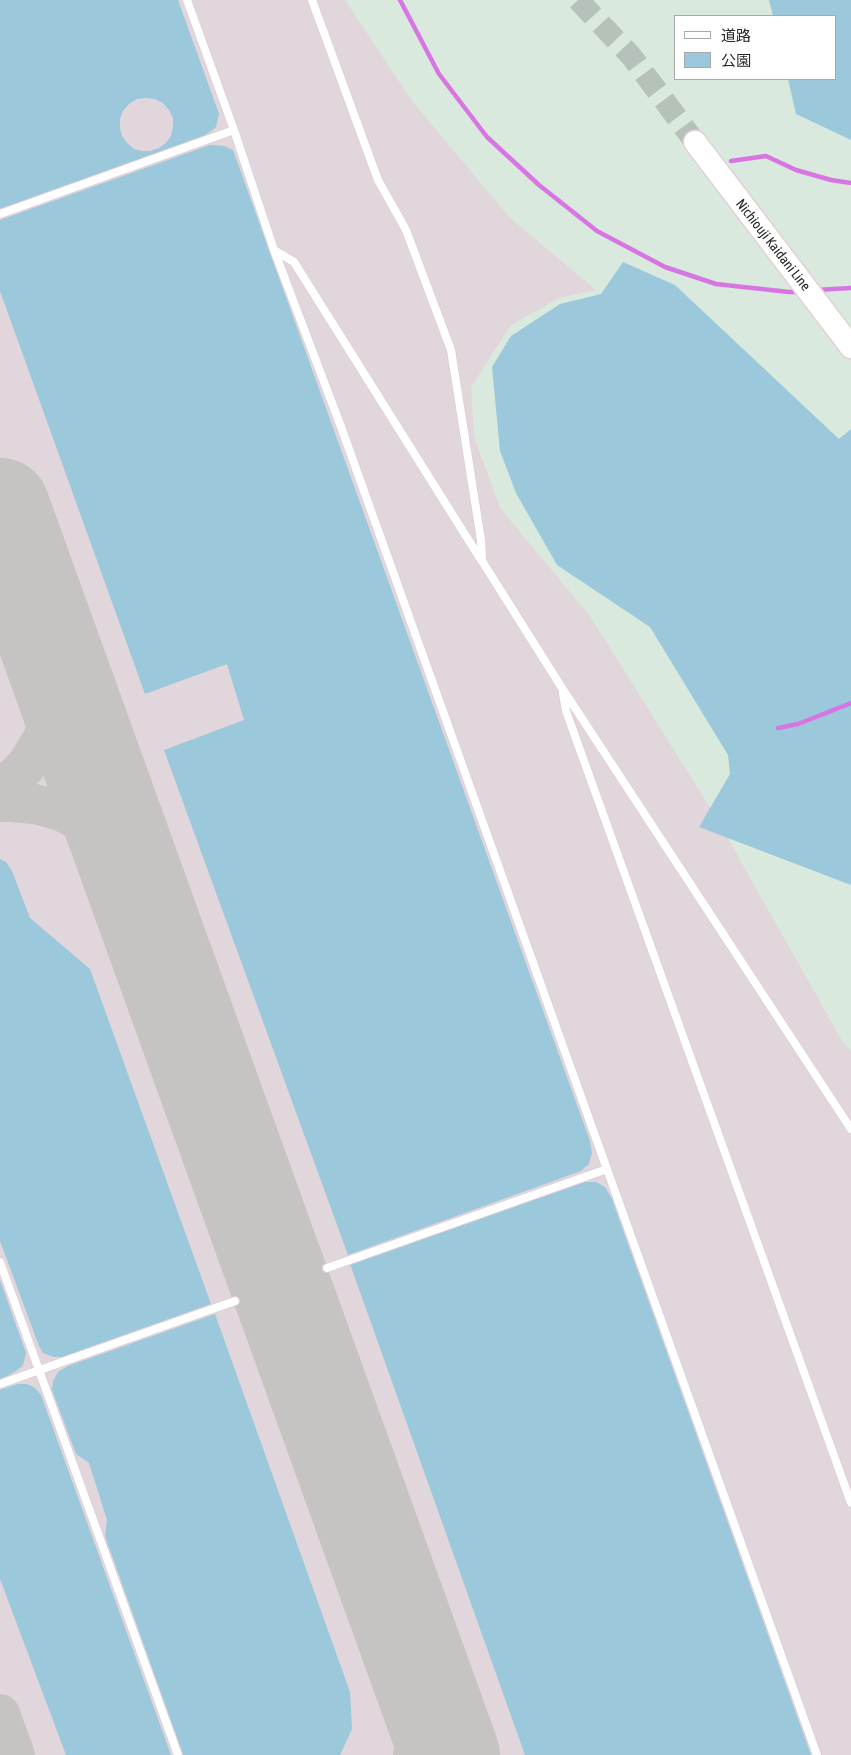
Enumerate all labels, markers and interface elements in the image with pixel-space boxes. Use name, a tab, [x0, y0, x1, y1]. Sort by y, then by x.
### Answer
legend	[674, 15, 836, 80]
text: 道路	[721, 27, 751, 44]
text: 公園	[721, 52, 751, 69]
street label: Nichiouji Kaidani Line	[732, 196, 814, 294]

